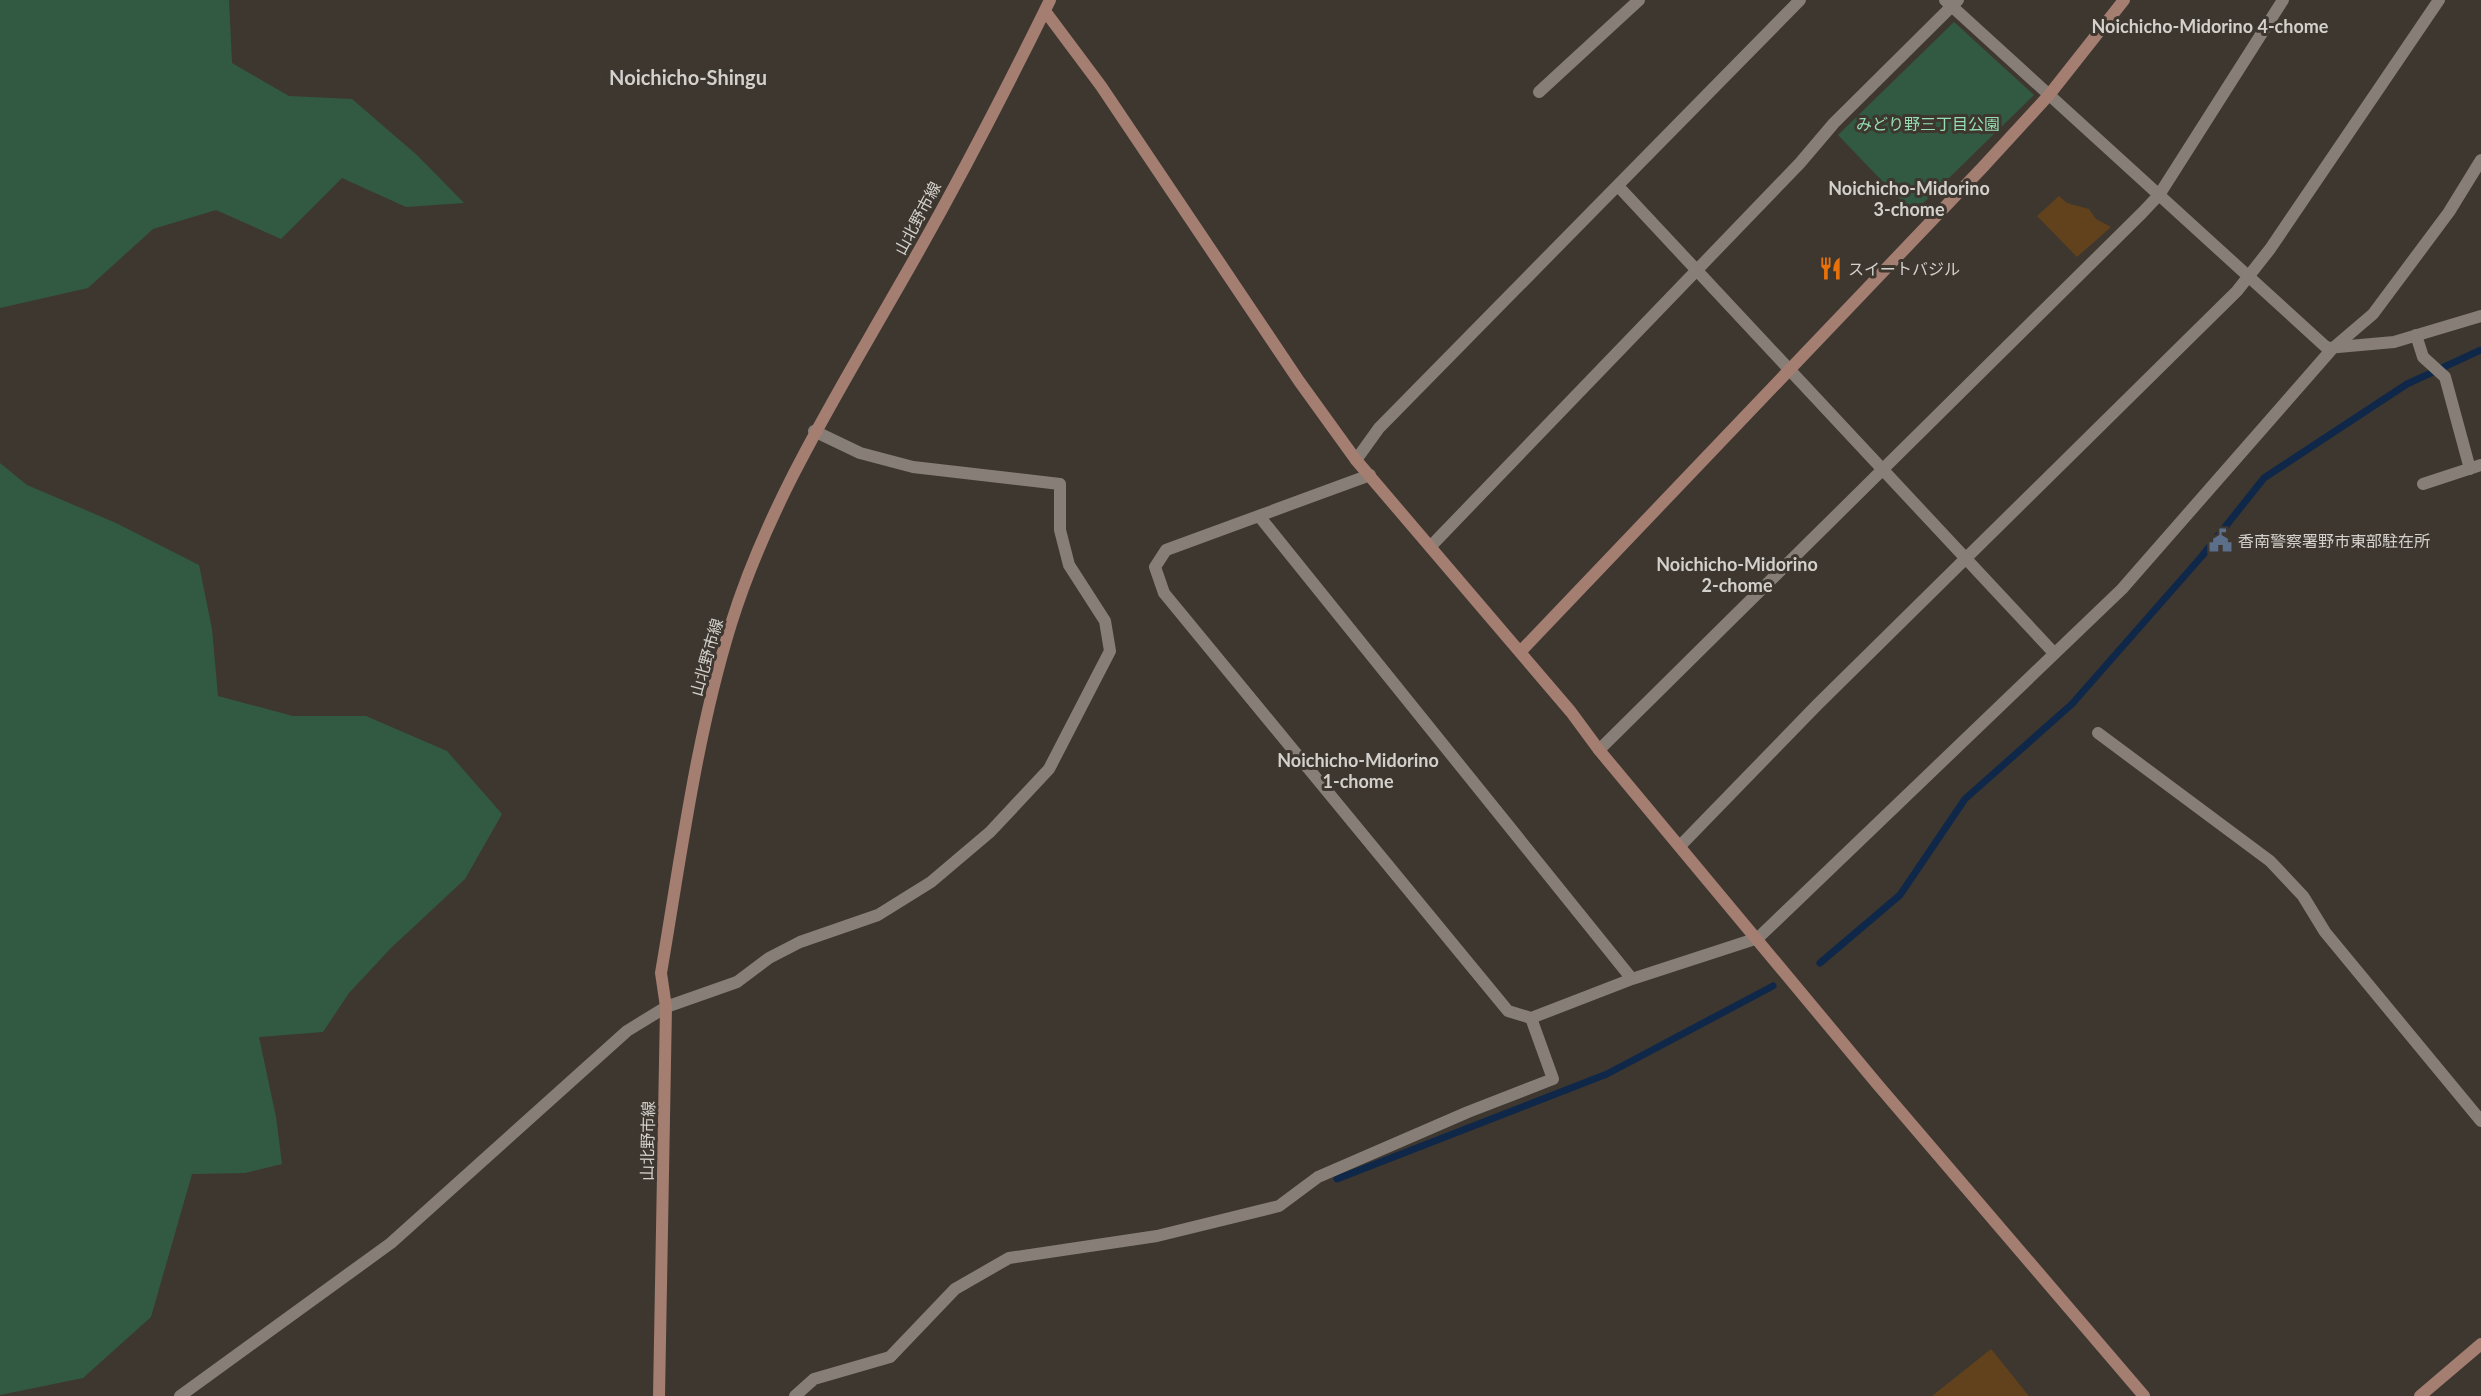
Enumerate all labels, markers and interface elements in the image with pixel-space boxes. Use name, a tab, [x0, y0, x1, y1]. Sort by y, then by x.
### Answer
district label: Noichicho-Midorino 4-chome	[2092, 15, 2329, 37]
district label: Noichicho-Shingu	[609, 65, 767, 89]
park label: みどり野三丁目公園	[1856, 114, 2000, 133]
district label: Noichicho-Midorino 3-chome	[1828, 177, 1990, 220]
street label: 山北野市線	[890, 178, 944, 258]
restaurant icon: スイートバジル	[1817, 255, 1843, 281]
place label: スイートバジル	[1848, 259, 1960, 278]
public building icon: 香南警察署野市東部駐在所	[2207, 527, 2233, 553]
place label: 香南警察署野市東部駐在所	[2238, 531, 2430, 550]
district label: Noichicho-Midorino 2-chome	[1656, 553, 1818, 596]
street label: 山北野市線	[686, 616, 726, 698]
district label: Noichicho-Midorino 1-chome	[1277, 749, 1439, 792]
street label: 山北野市線	[637, 1101, 657, 1181]

